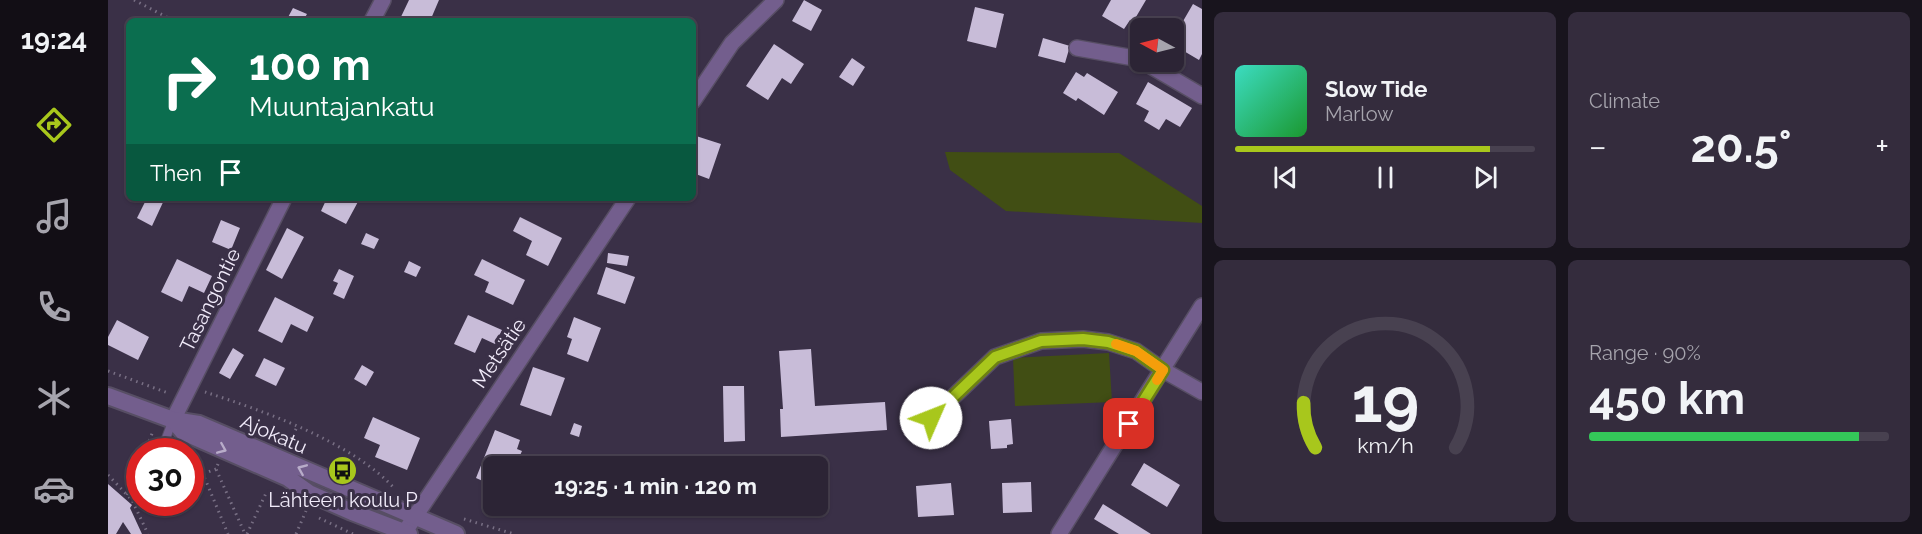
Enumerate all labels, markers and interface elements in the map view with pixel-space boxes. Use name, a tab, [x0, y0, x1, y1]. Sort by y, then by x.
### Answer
north arrow	[1130, 18, 1184, 72]
map controls	[1130, 18, 1184, 72]
text: 19:24	[21, 24, 87, 55]
text: 100 m	[249, 41, 371, 90]
icon: right	[150, 42, 228, 120]
text: Slow Tide	[1325, 76, 1427, 102]
text: Climate	[1589, 89, 1660, 113]
text: Muuntajankatu	[249, 91, 435, 122]
text: Marlow	[1325, 102, 1394, 126]
icon: directions	[33, 104, 75, 146]
text: 20.5°	[1691, 120, 1791, 173]
text: −	[1589, 127, 1607, 166]
text: +	[1875, 127, 1889, 166]
icon: arrive	[214, 156, 247, 189]
text: Then	[150, 160, 202, 186]
icon: previous	[1269, 161, 1302, 194]
icon: pause	[1369, 161, 1402, 194]
icon: next	[1469, 161, 1502, 194]
icon: music	[33, 195, 75, 237]
street label: Tasangontie	[175, 244, 245, 356]
icon: phone	[33, 286, 75, 328]
street label: Metsätie	[467, 313, 531, 392]
text: Range · 90%	[1589, 341, 1701, 365]
text: 19	[1351, 363, 1419, 437]
text: 450 km	[1589, 372, 1745, 425]
icon: climate	[33, 377, 75, 419]
position arrow	[899, 386, 963, 450]
pin	[1103, 398, 1154, 449]
icon: arrive	[1112, 407, 1145, 440]
street label: Ajokatu	[237, 409, 311, 459]
text: km/h	[1357, 433, 1413, 458]
speed limit sign: 30	[126, 438, 204, 516]
one-way arrow	[216, 442, 227, 454]
bus stop icon: Lähteen koulu P	[327, 454, 359, 486]
one-way arrow	[297, 464, 308, 476]
icon: car	[33, 468, 75, 510]
text: 19:25 · 1 min · 120 m	[554, 473, 757, 499]
place label: Lähteen koulu P	[268, 488, 418, 512]

